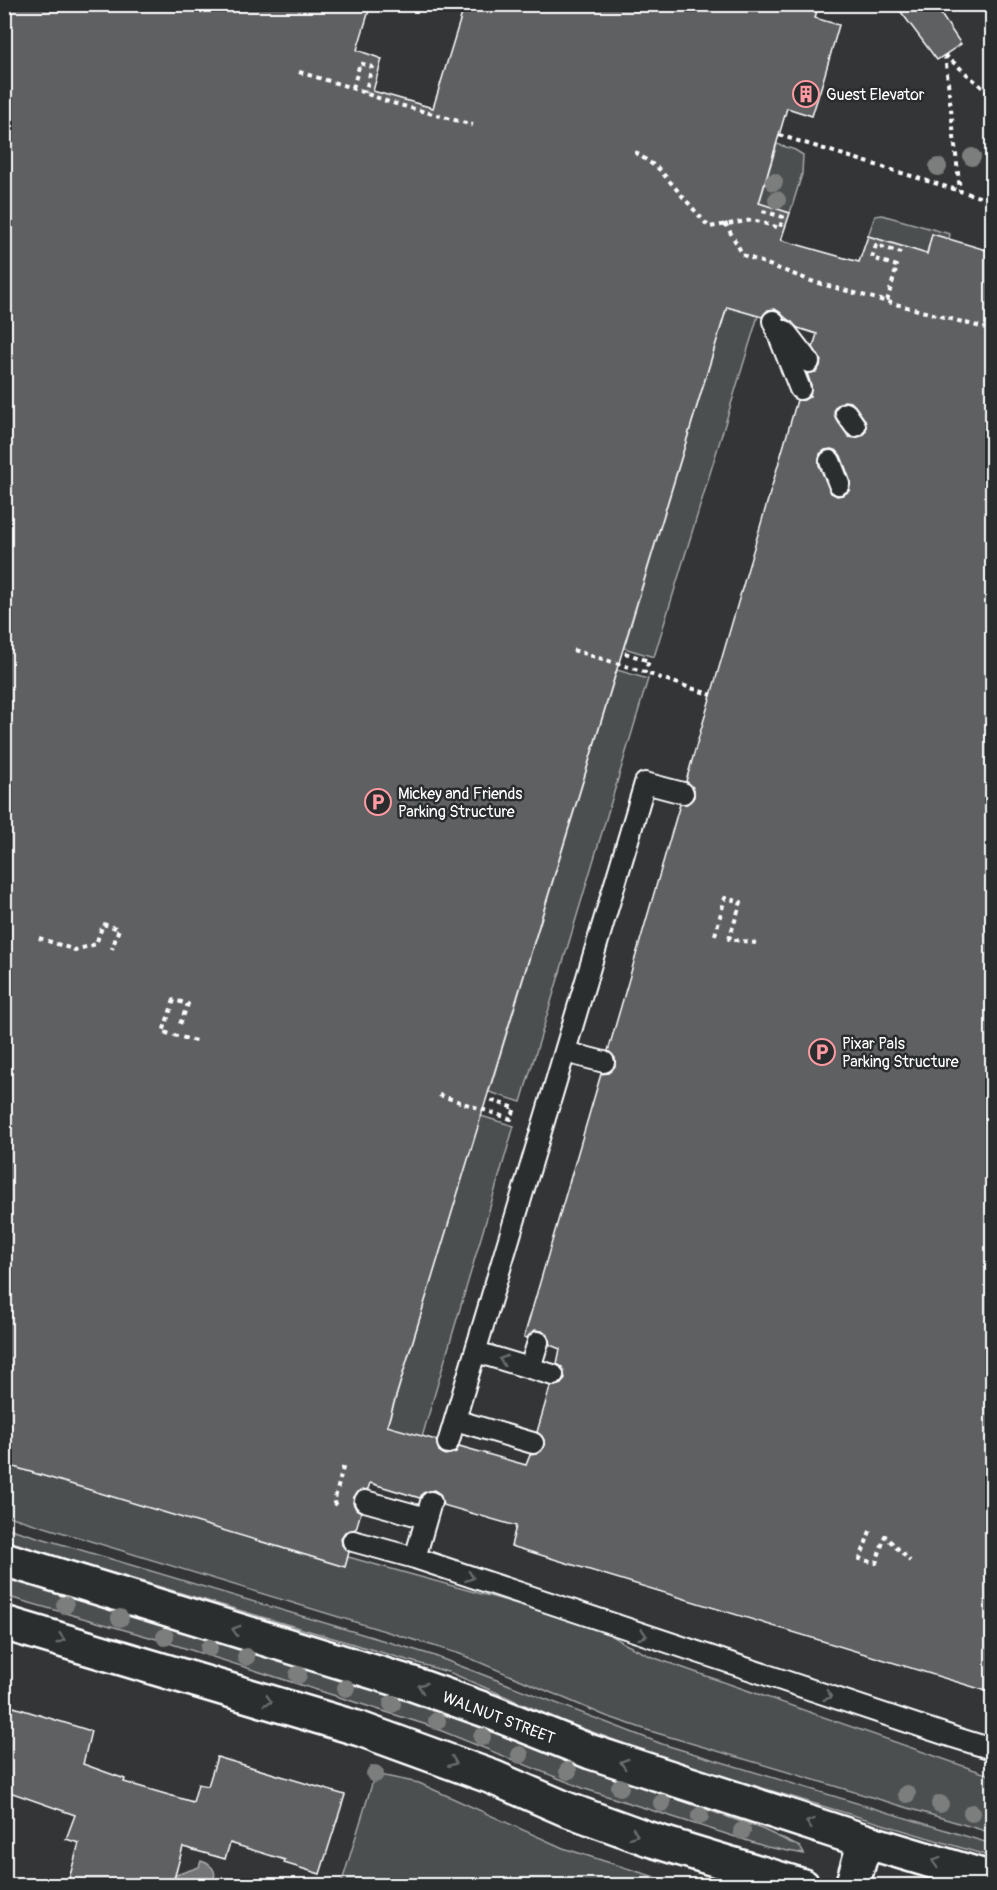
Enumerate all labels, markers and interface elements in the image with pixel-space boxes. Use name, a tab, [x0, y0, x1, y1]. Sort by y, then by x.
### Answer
building icon: Guest Elevator	[791, 79, 821, 109]
place label: Guest Elevator	[826, 85, 925, 105]
place label: Mickey and Friends Parking Structure	[398, 784, 523, 822]
parking icon: Mickey and Friends Parking Structure	[363, 787, 393, 817]
place label: Pixar Pals Parking Structure	[842, 1034, 959, 1072]
parking icon: Pixar Pals Parking Structure	[807, 1037, 837, 1067]
one-way arrow	[498, 1355, 509, 1367]
one-way arrow	[464, 1569, 475, 1582]
one-way arrow	[231, 1625, 242, 1637]
one-way arrow	[637, 1627, 648, 1640]
one-way arrow	[55, 1632, 65, 1644]
one-way arrow	[417, 1682, 428, 1695]
street label: WALNUT STREET	[440, 1687, 558, 1749]
one-way arrow	[822, 1689, 833, 1701]
one-way arrow	[262, 1694, 272, 1706]
one-way arrow	[447, 1755, 458, 1767]
one-way arrow	[619, 1758, 630, 1770]
one-way arrow	[805, 1817, 816, 1830]
one-way arrow	[628, 1826, 639, 1839]
one-way arrow	[932, 1857, 942, 1869]

